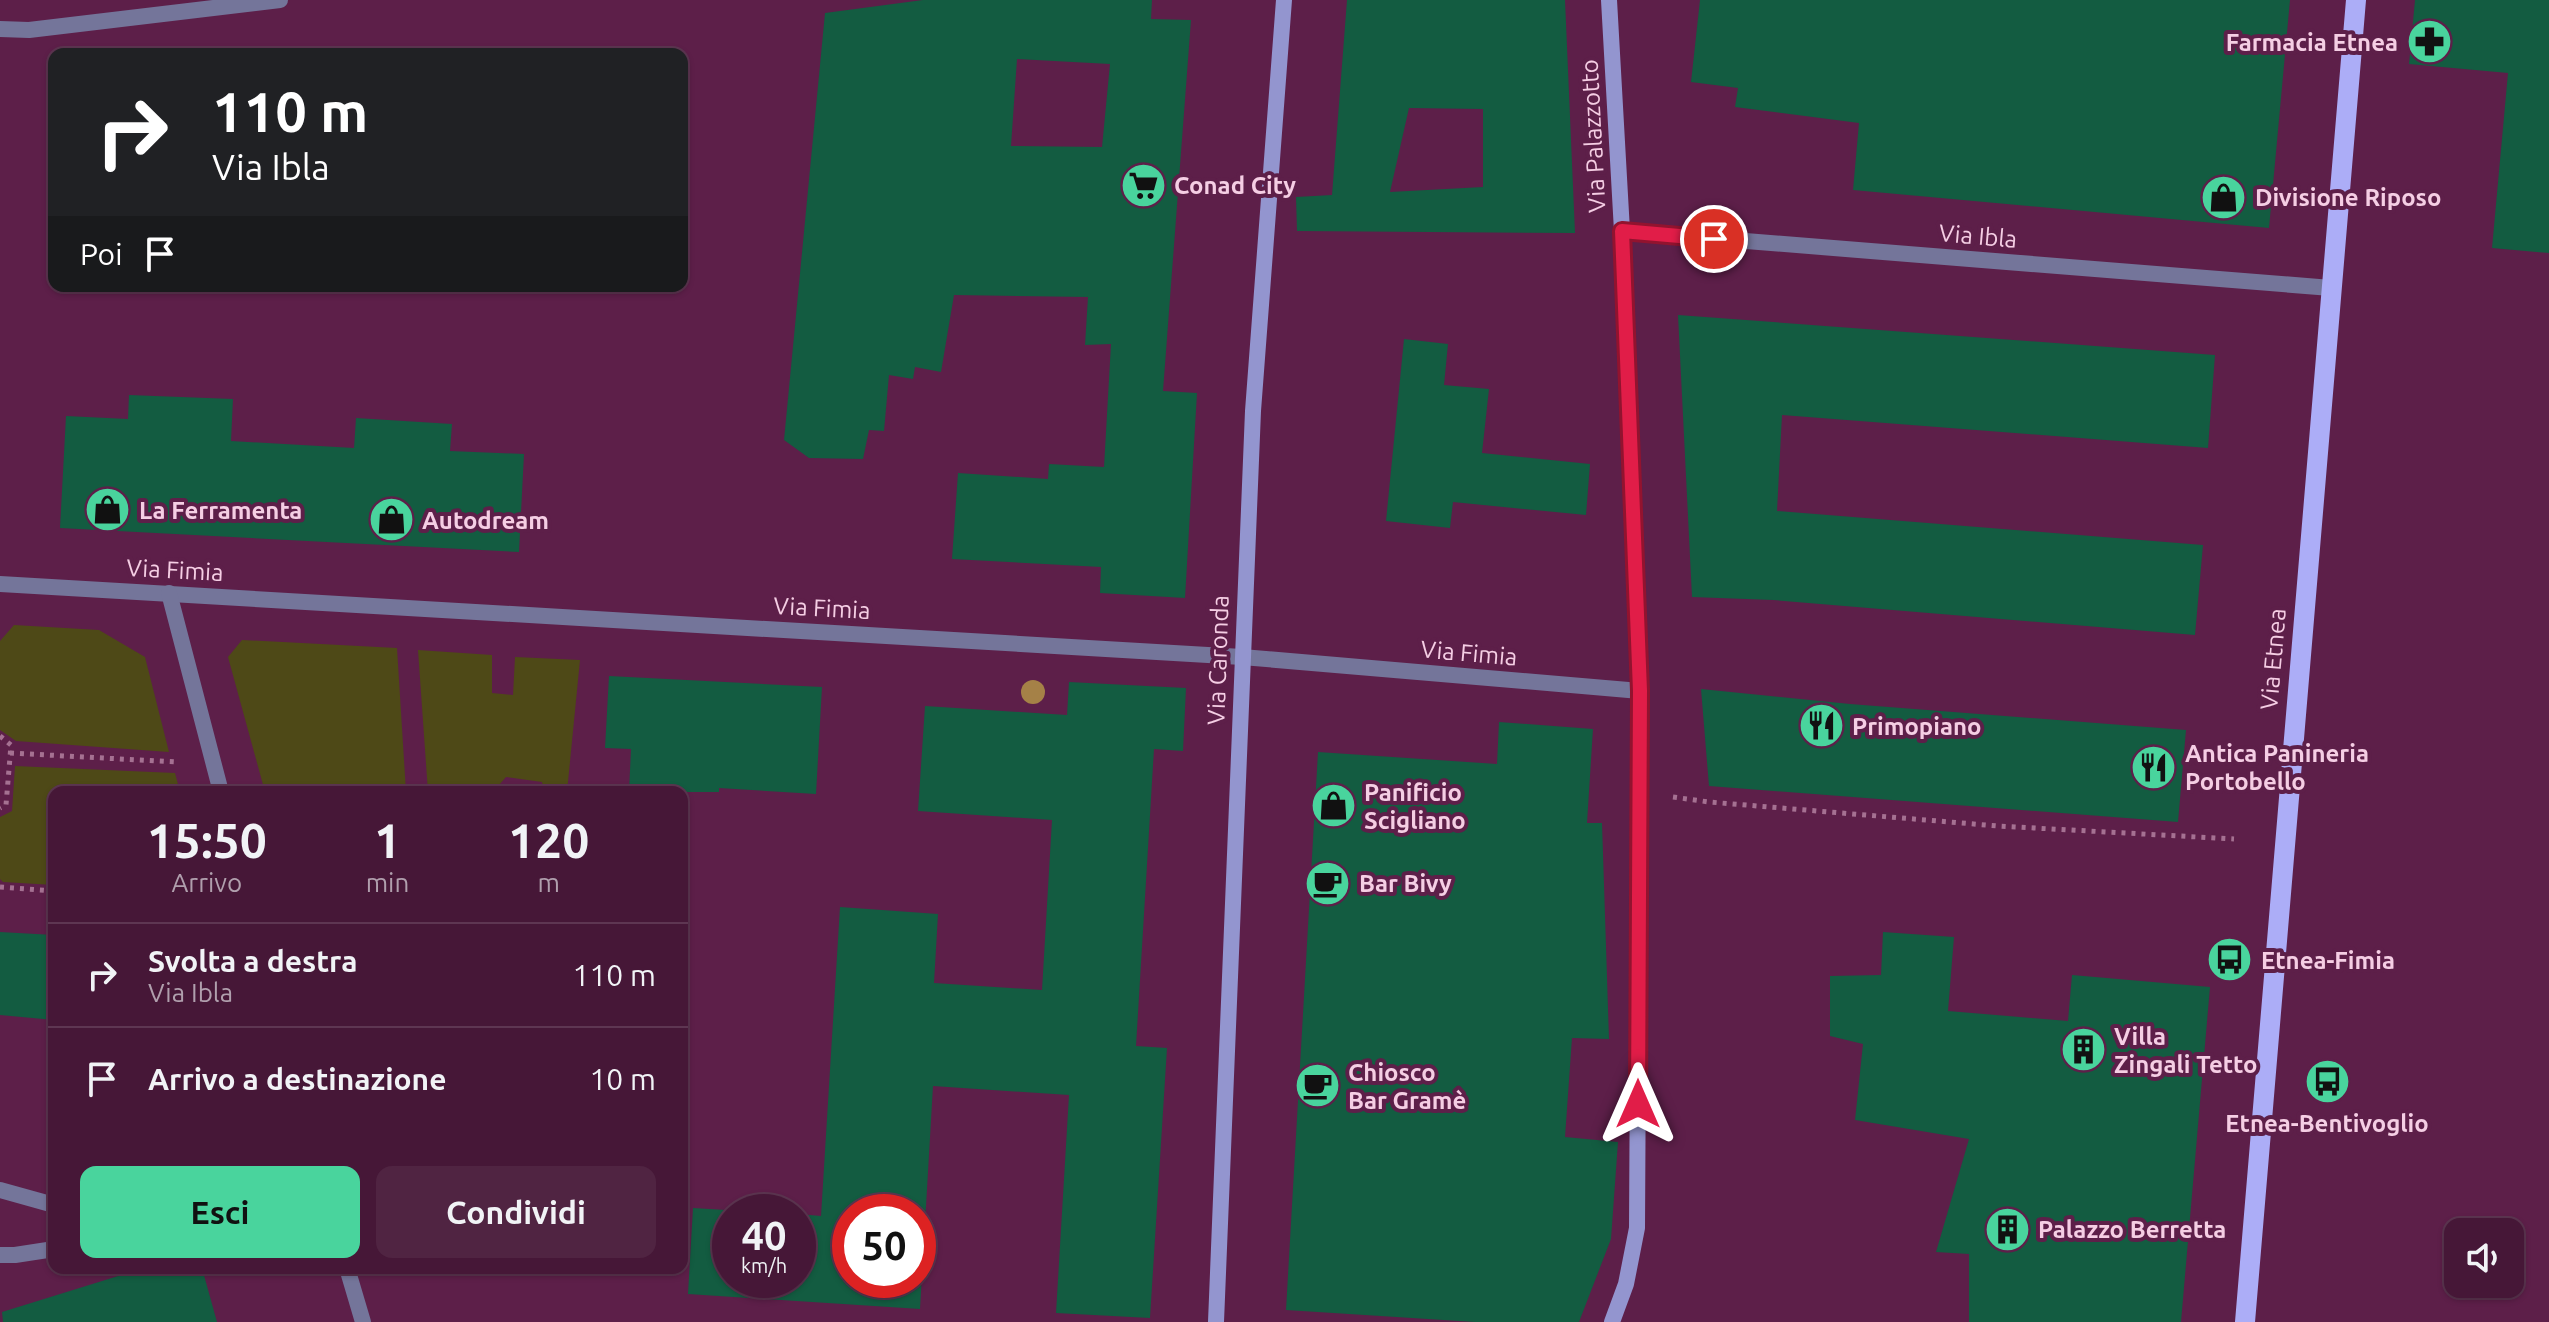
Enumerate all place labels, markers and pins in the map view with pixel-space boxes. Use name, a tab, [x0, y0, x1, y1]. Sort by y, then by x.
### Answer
pharmacy icon: Farmacia Etnea	[2405, 18, 2453, 66]
place label: Farmacia Etnea	[2226, 29, 2398, 56]
supermarket icon: Conad City	[1119, 161, 1167, 209]
place label: Conad City	[1174, 172, 1296, 199]
shop icon: Divisione Riposo	[2200, 173, 2248, 221]
place label: Divisione Riposo	[2255, 184, 2441, 211]
pin	[1680, 205, 1748, 273]
shop icon: La Ferramenta	[84, 486, 132, 534]
shop icon: Autodream	[367, 496, 415, 544]
place label: La Ferramenta	[139, 497, 302, 524]
place label: Autodream	[422, 507, 549, 534]
restaurant icon: Primopiano	[1797, 702, 1845, 750]
place label: Primopiano	[1852, 713, 1981, 740]
place label: Antica Panineria Portobello	[2185, 740, 2369, 795]
restaurant icon: Antica Panineria Portobello	[2130, 743, 2178, 791]
place label: Panificio Scigliano	[1364, 779, 1466, 834]
shop icon: Panificio Scigliano	[1309, 782, 1357, 830]
cafe icon: Bar Bivy	[1304, 859, 1352, 907]
place label: Bar Bivy	[1359, 870, 1452, 897]
bus stop icon: Etnea-Fimia	[2206, 936, 2254, 984]
place label: Etnea-Fimia	[2261, 947, 2395, 974]
place label: Villa Zingali Tetto	[2114, 1023, 2257, 1078]
building icon: Villa Zingali Tetto	[2059, 1026, 2107, 1074]
bus stop icon: Etnea-Bentivoglio	[2303, 1057, 2351, 1105]
place label: Chiosco Bar Gramè	[1348, 1059, 1466, 1114]
cafe icon: Chiosco Bar Gramè	[1293, 1062, 1341, 1110]
place label: Etnea-Bentivoglio	[2225, 1110, 2429, 1137]
building icon: Palazzo Berretta	[1983, 1205, 2031, 1253]
place label: Palazzo Berretta	[2038, 1216, 2226, 1243]

